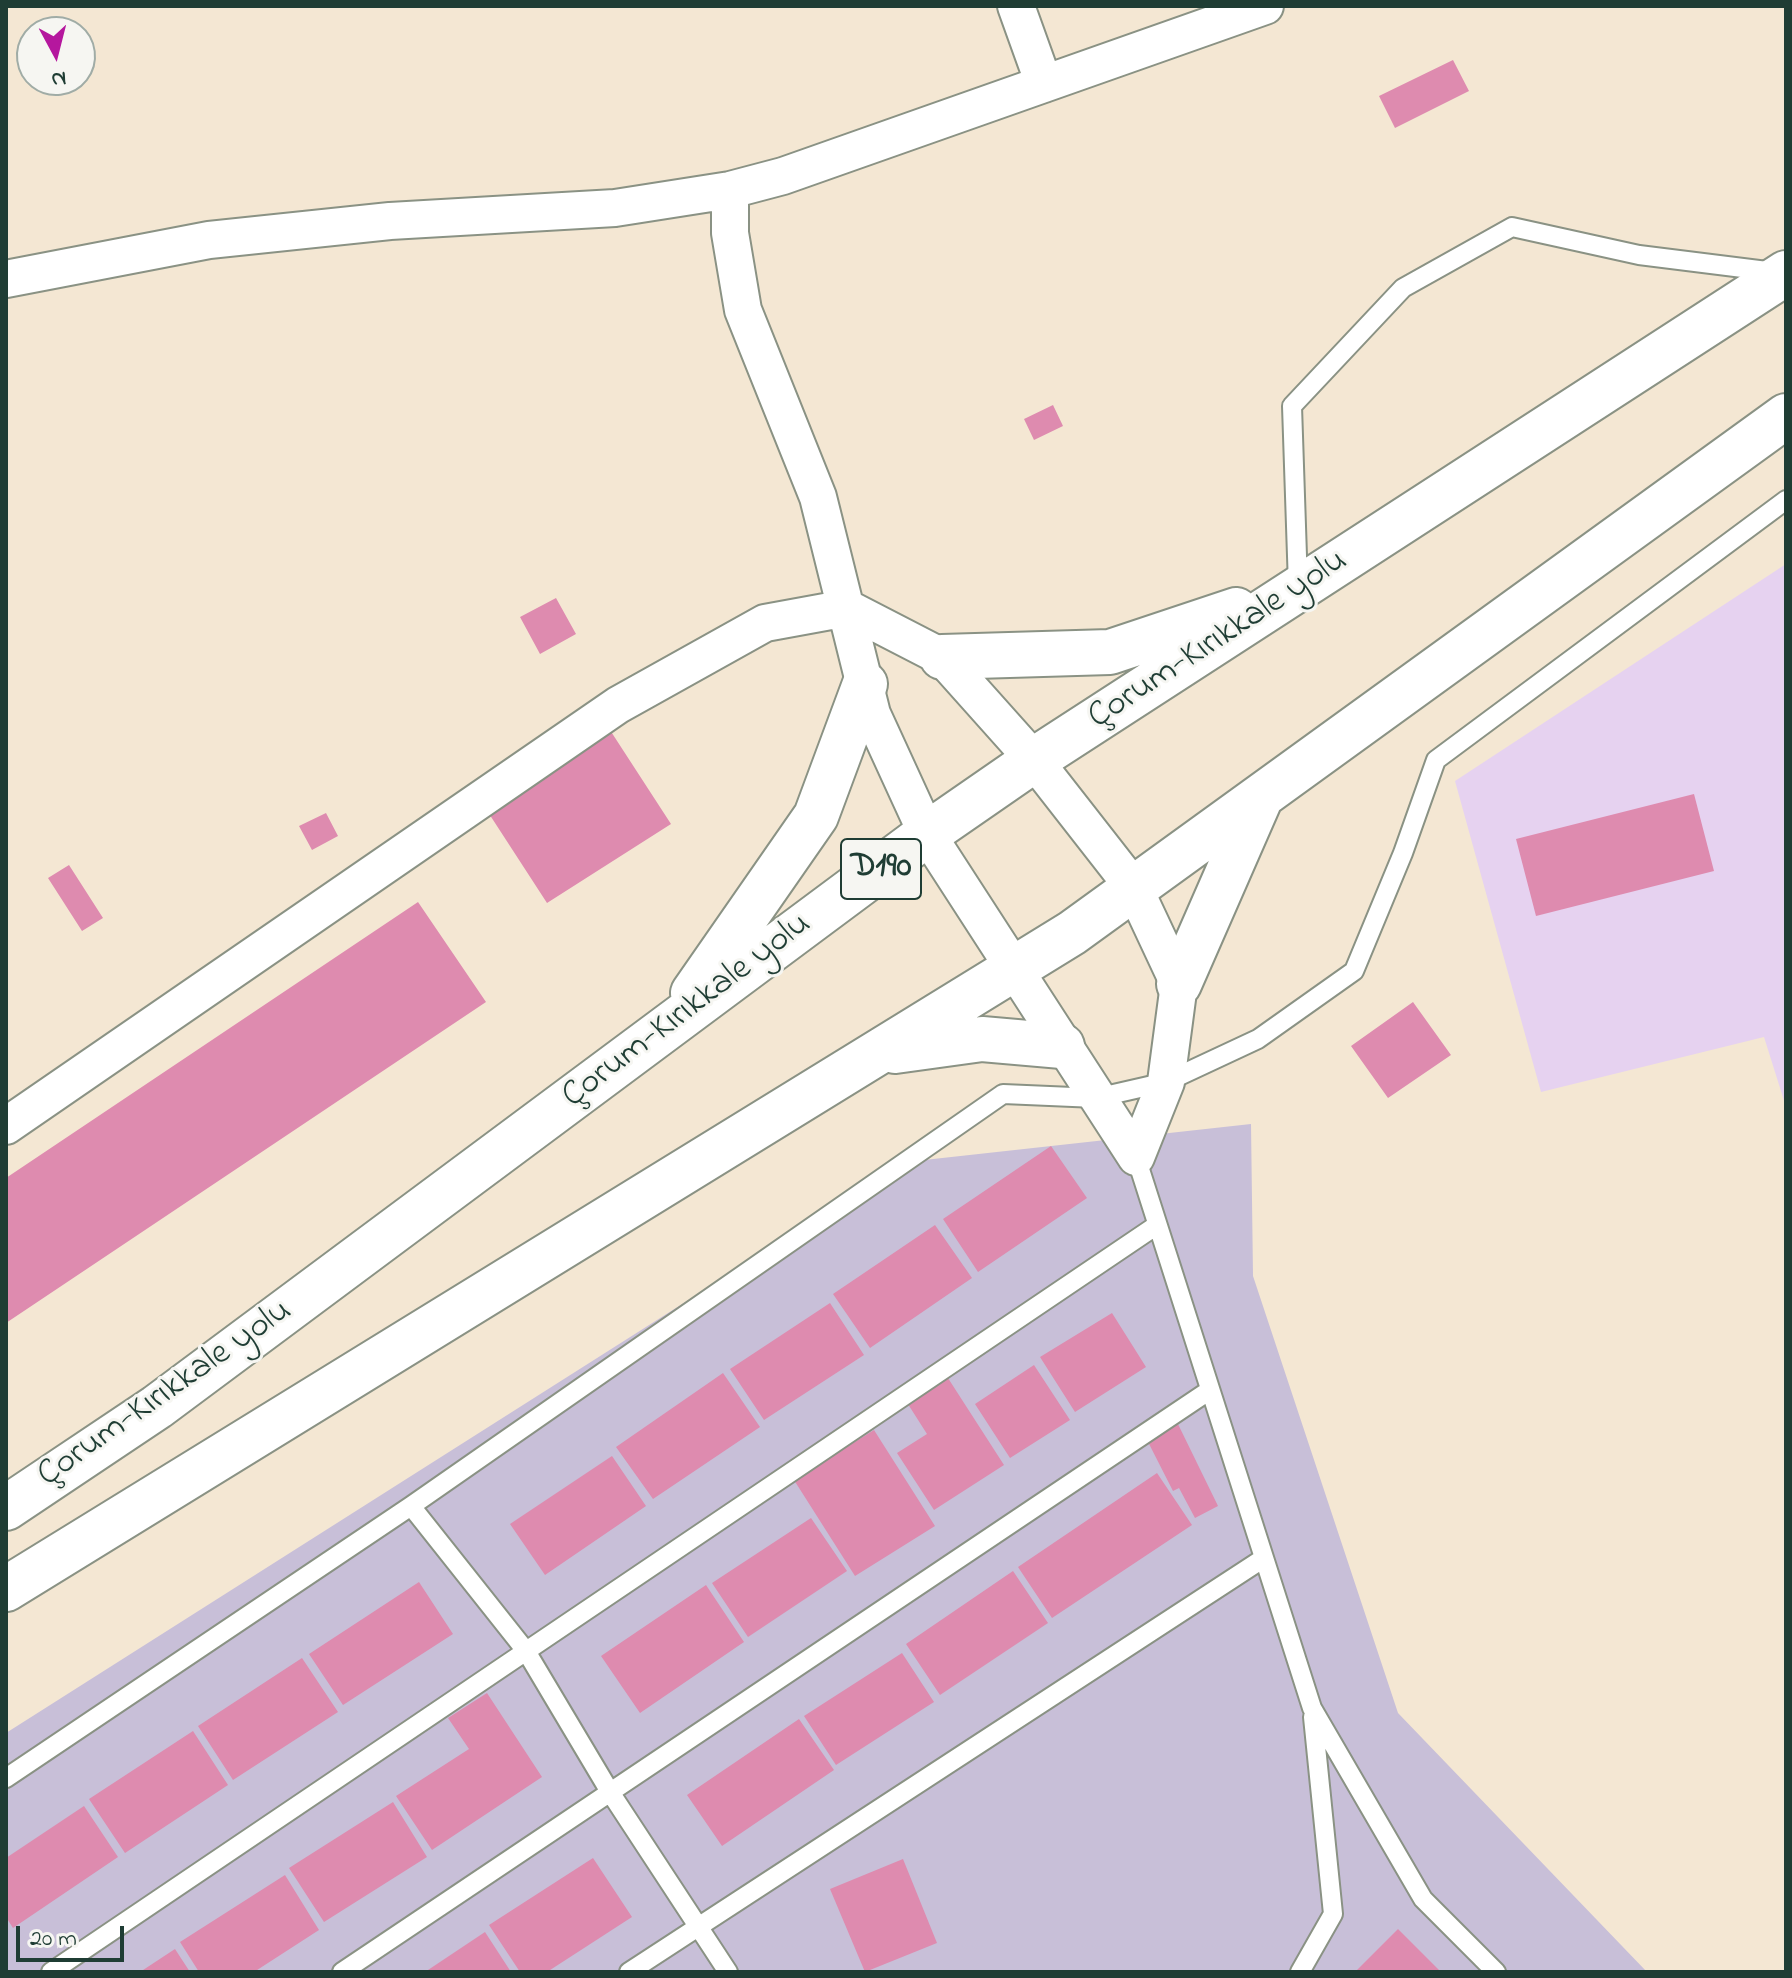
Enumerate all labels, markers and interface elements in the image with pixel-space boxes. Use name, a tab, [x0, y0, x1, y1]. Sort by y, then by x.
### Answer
north arrow	[16, 16, 96, 96]
text: N	[49, 61, 68, 95]
street label: Çorum-Kırıkkale yolu	[1081, 541, 1357, 741]
road number: D190	[841, 839, 921, 899]
street label: Çorum-Kırıkkale yolu	[555, 904, 821, 1120]
street label: Çorum-Kırıkkale yolu	[31, 1291, 301, 1499]
scale bar	[20, 1910, 128, 1960]
text: 20 m	[30, 1922, 77, 1957]

